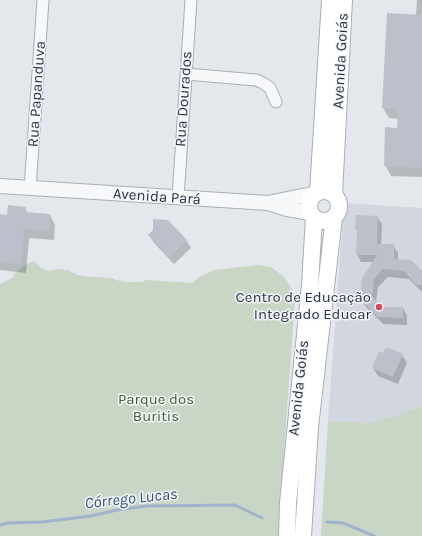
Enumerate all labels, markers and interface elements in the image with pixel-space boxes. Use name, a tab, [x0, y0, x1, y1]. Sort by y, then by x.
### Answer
street label: Avenida Goiás	[329, 12, 353, 110]
street label: Rua Papanduva	[24, 40, 50, 148]
street label: Rua Dourados	[172, 51, 196, 147]
street label: Avenida Pará	[112, 185, 202, 209]
place label: Centro de Educação Integrado Educar	[235, 289, 371, 324]
marker: Centro de Educação Integrado Educar	[374, 302, 384, 312]
street label: Avenida Goiás	[285, 339, 313, 437]
park label: Parque dos Buritis	[118, 391, 194, 426]
water label: Córrego Lucas	[84, 485, 178, 513]

